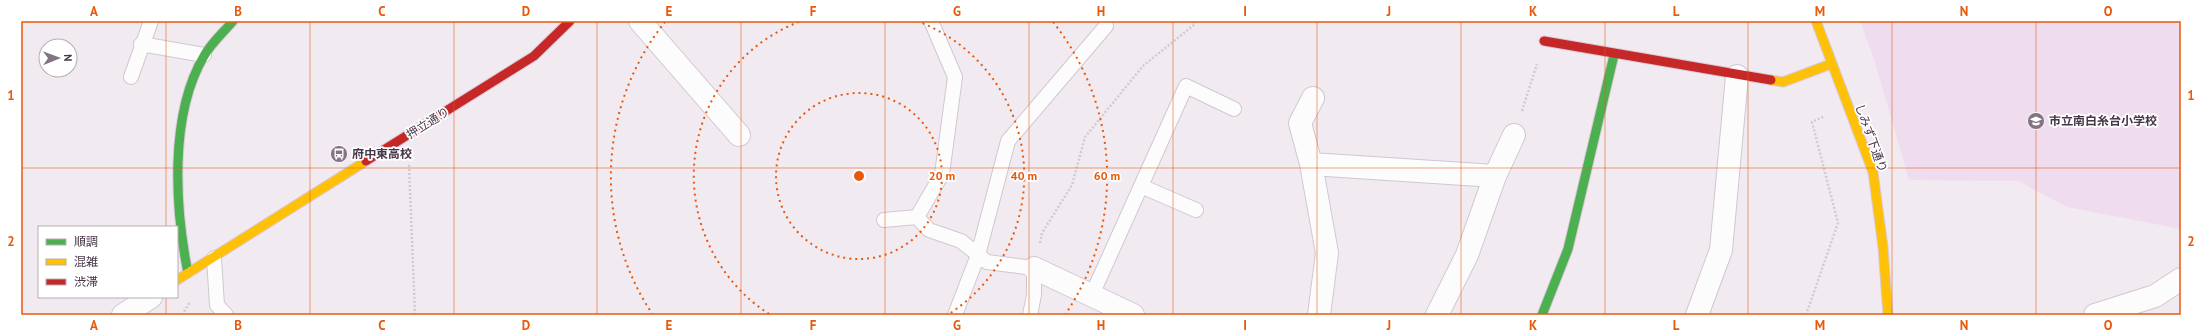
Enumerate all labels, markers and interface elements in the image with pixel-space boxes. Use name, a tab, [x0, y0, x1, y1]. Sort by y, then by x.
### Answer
text: A	[90, 3, 98, 20]
text: B	[234, 3, 242, 20]
text: C	[378, 3, 386, 20]
text: D	[522, 3, 530, 20]
text: E	[666, 3, 673, 20]
text: F	[810, 3, 817, 20]
text: G	[953, 3, 961, 20]
text: H	[1097, 3, 1105, 20]
text: I	[1243, 3, 1247, 20]
text: J	[1386, 3, 1391, 20]
text: K	[1529, 3, 1537, 20]
text: L	[1673, 3, 1680, 20]
text: M	[1815, 3, 1825, 20]
text: N	[1960, 3, 1968, 20]
text: O	[2104, 3, 2113, 20]
north arrow	[38, 38, 78, 78]
text: N	[61, 54, 75, 62]
text: 1	[7, 87, 15, 104]
text: 1	[2187, 87, 2195, 104]
street label: しみず下通り	[1852, 101, 1891, 174]
street label: 押立通り	[403, 103, 452, 142]
school or university icon: 市立南白糸台小学校	[2026, 111, 2046, 131]
place label: 市立南白糸台小学校	[2049, 113, 2157, 128]
bus stop icon: 府中東高校	[329, 144, 349, 164]
place label: 府中東高校	[352, 146, 412, 161]
text: 20 m	[929, 168, 955, 183]
text: 40 m	[1011, 168, 1037, 183]
text: 60 m	[1094, 168, 1120, 183]
centre of rings	[852, 169, 866, 183]
legend	[38, 226, 178, 298]
text: 2	[7, 233, 15, 250]
text: 2	[2187, 233, 2195, 250]
text: 順調	[74, 234, 98, 249]
text: 混雑	[74, 254, 98, 269]
text: 渋滞	[74, 274, 98, 289]
text: A	[90, 317, 98, 334]
text: B	[234, 317, 242, 334]
text: C	[378, 317, 386, 334]
text: D	[522, 317, 530, 334]
text: E	[666, 317, 673, 334]
text: F	[810, 317, 817, 334]
text: G	[953, 317, 961, 334]
text: H	[1097, 317, 1105, 334]
text: I	[1243, 317, 1247, 334]
text: J	[1386, 317, 1391, 334]
text: K	[1529, 317, 1537, 334]
text: L	[1673, 317, 1680, 334]
text: M	[1815, 317, 1825, 334]
text: N	[1960, 317, 1968, 334]
text: O	[2104, 317, 2113, 334]

